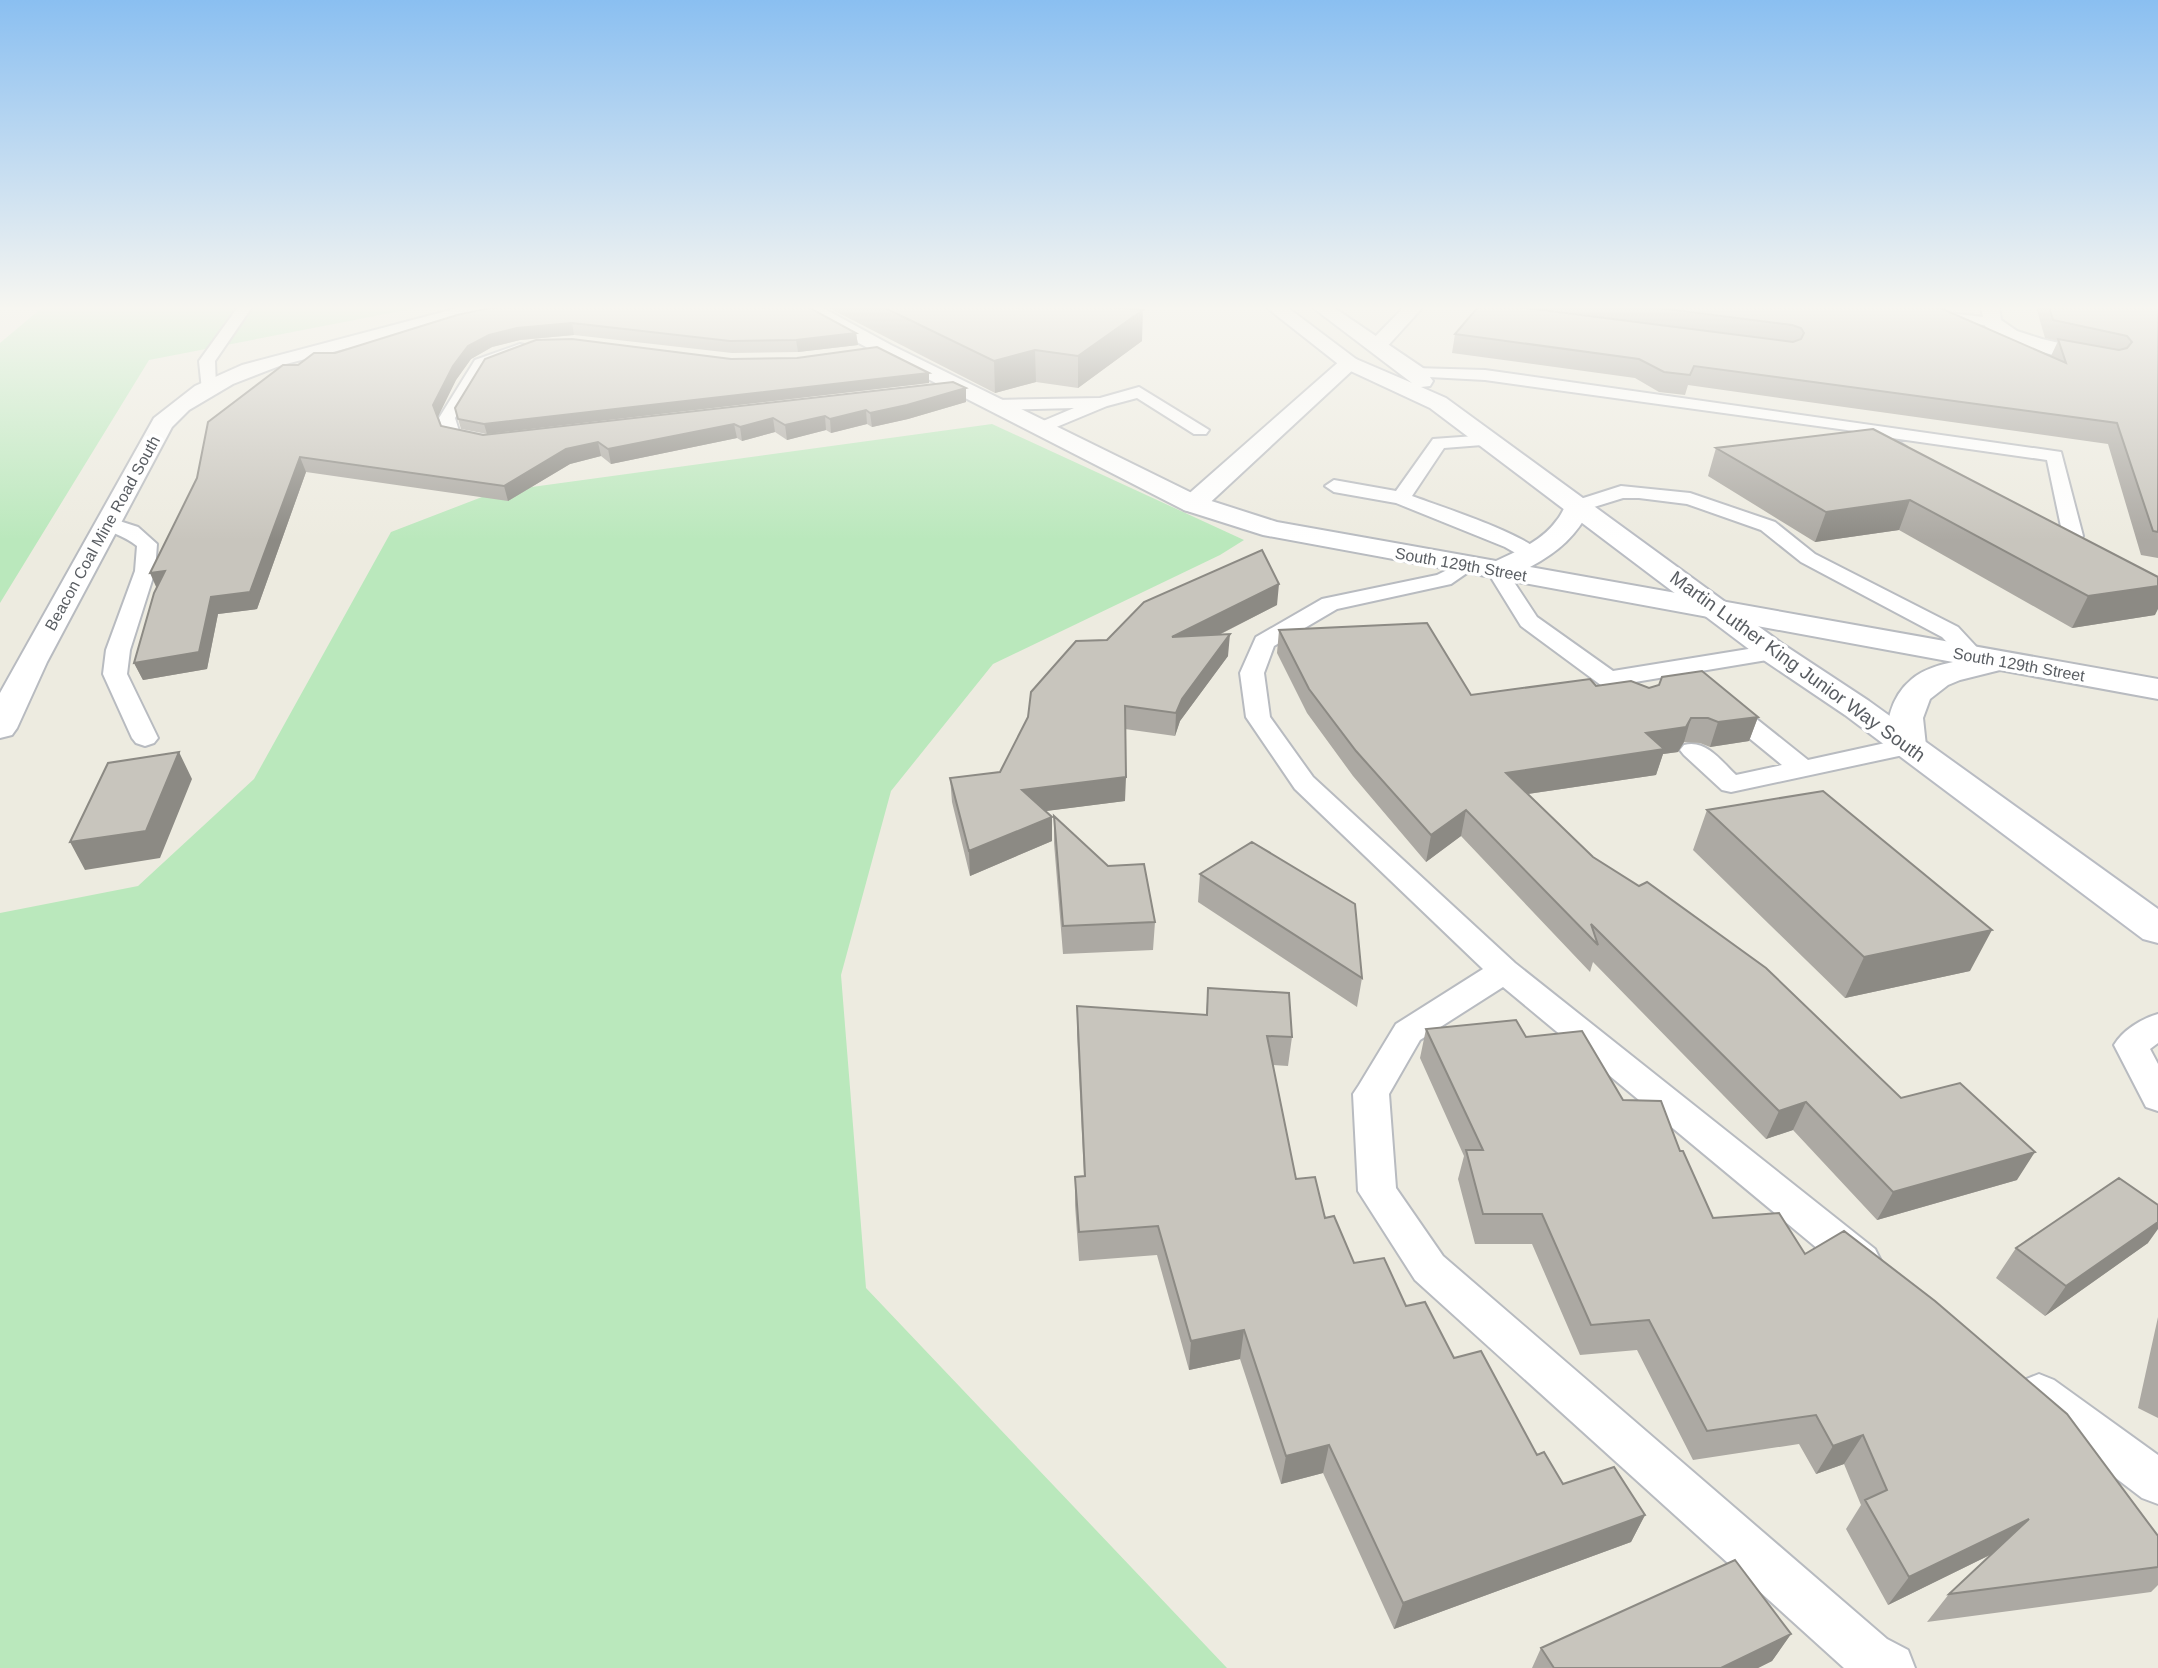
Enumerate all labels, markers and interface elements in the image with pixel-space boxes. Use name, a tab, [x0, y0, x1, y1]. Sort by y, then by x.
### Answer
street label: Beacon Coal Mine Road South	[42, 433, 163, 633]
street label: South 129th Street	[1394, 545, 1529, 585]
street label: Martin Luther King Junior Way South	[1666, 567, 1929, 766]
street label: South 129th Street	[1952, 645, 2087, 685]

